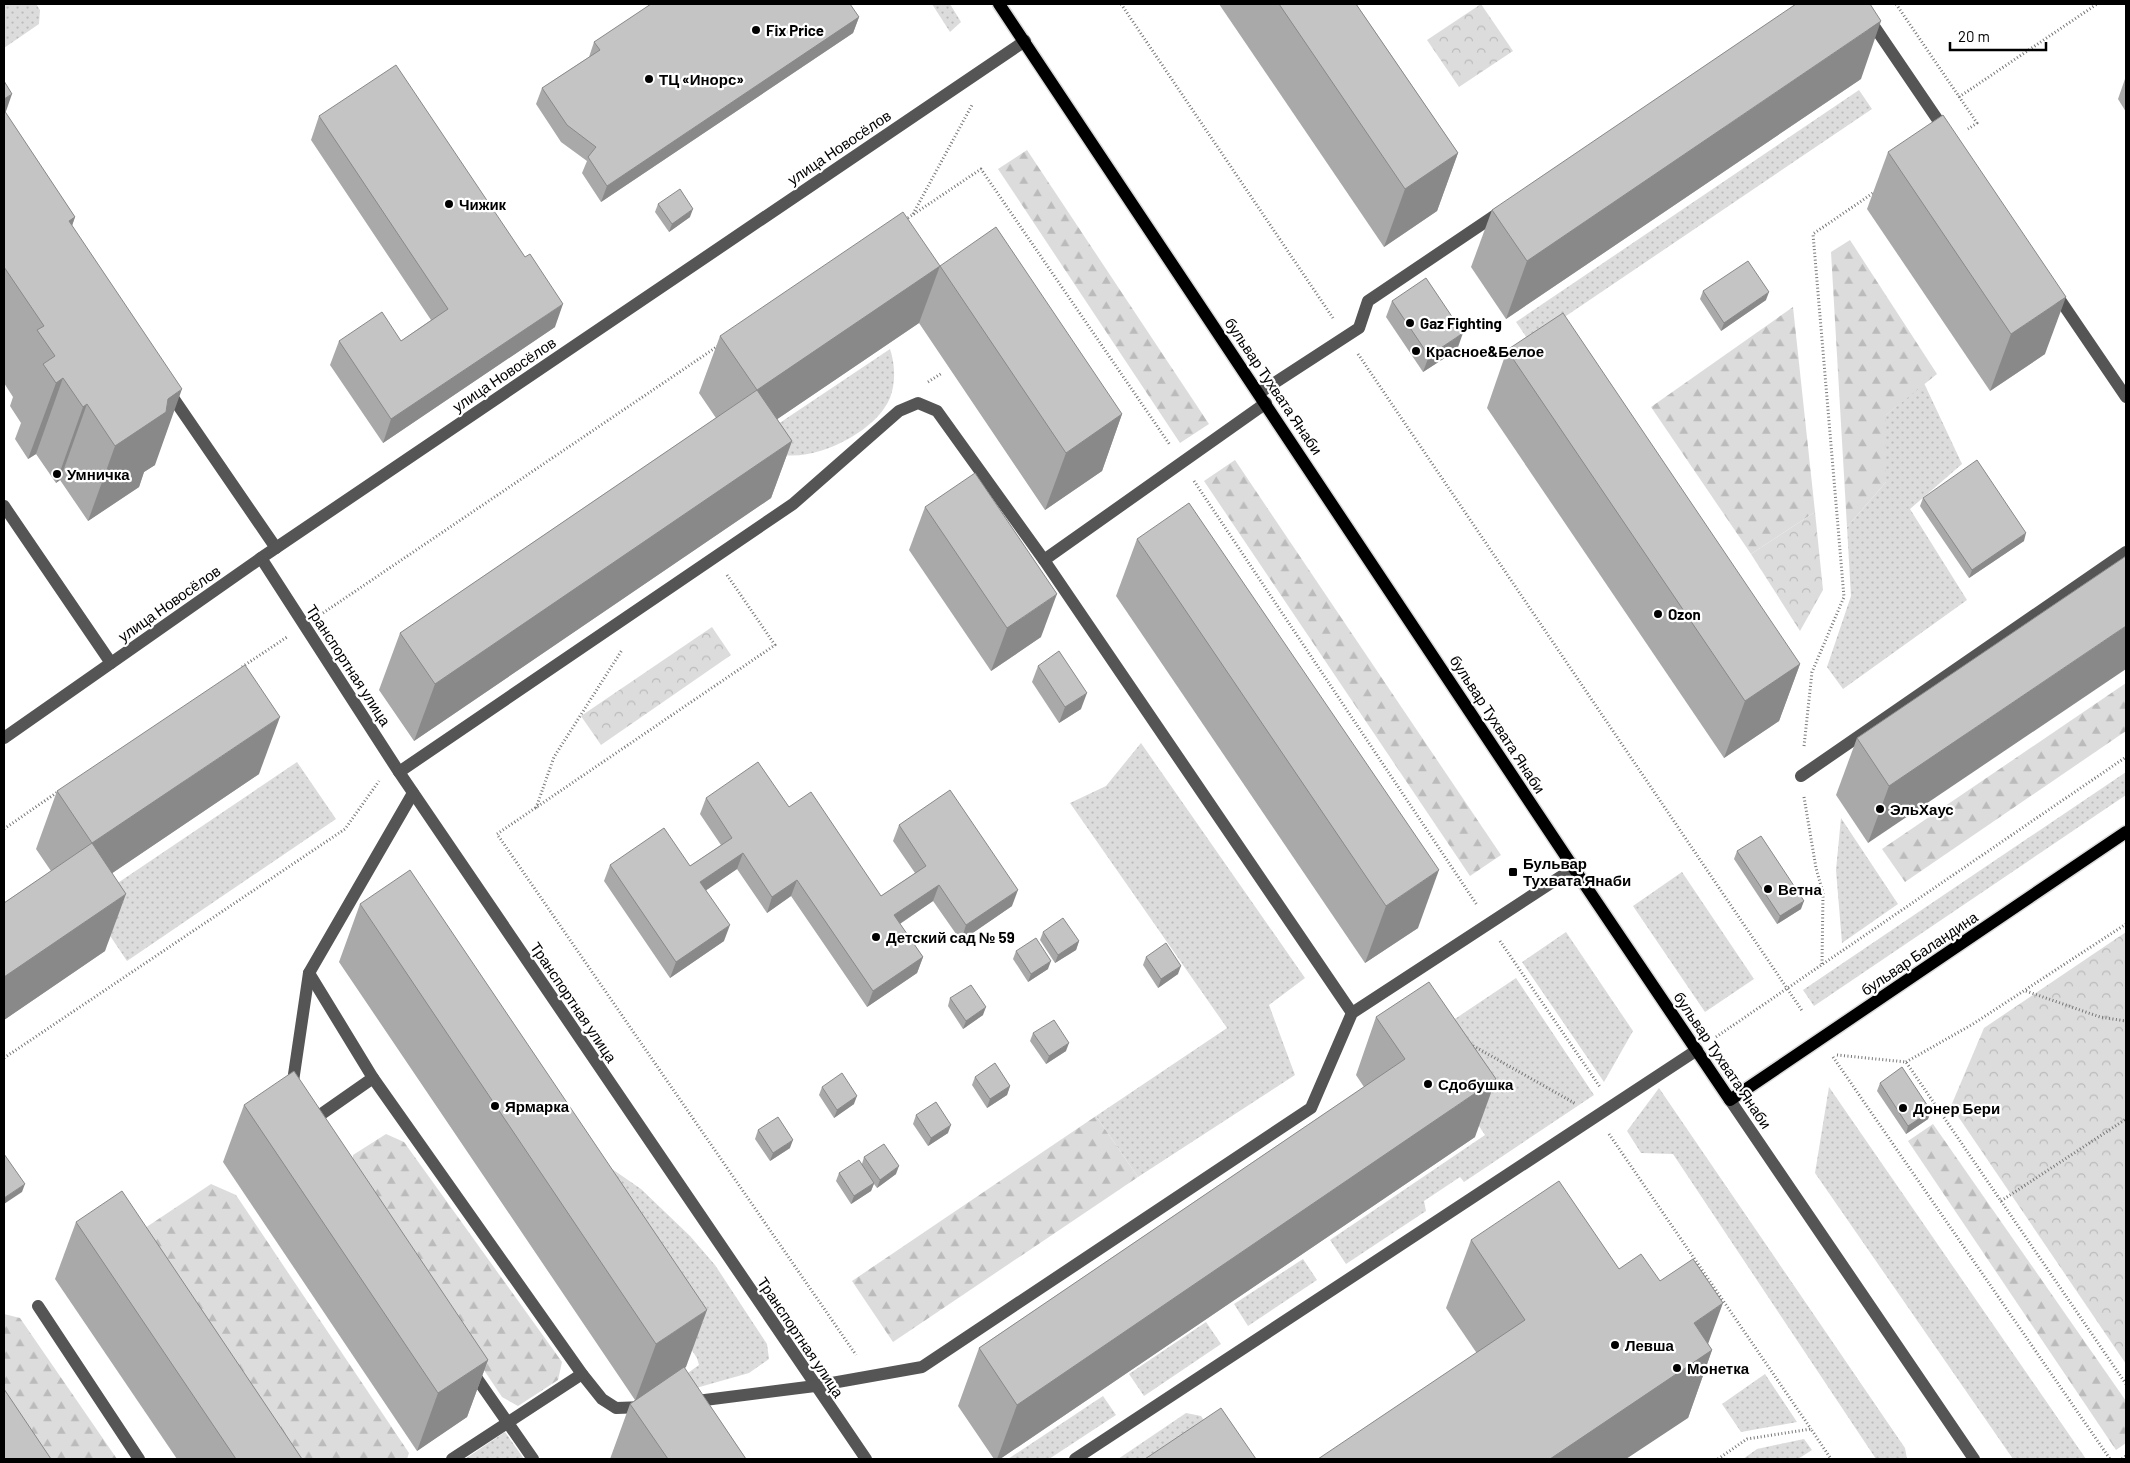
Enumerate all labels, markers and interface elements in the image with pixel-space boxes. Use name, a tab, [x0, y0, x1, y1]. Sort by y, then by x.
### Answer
scale bar	[1950, 20, 2046, 52]
place label: Fix Price	[766, 21, 824, 39]
marker: Fix Price	[750, 24, 762, 36]
text: 20 m	[1958, 27, 1990, 45]
place label: ТЦ «Инорс»	[659, 70, 744, 88]
marker: ТЦ «Инорс»	[643, 73, 655, 85]
street label: улица Новосёлов	[784, 106, 894, 188]
place label: Чижик	[459, 195, 507, 213]
marker: Чижик	[443, 198, 455, 210]
street label: бульвар Тухвата Янаби	[1221, 314, 1327, 458]
place label: Gaz Fighting	[1420, 314, 1502, 332]
marker: Gaz Fighting	[1404, 317, 1416, 329]
street label: улица Новосёлов	[449, 333, 559, 415]
place label: Красное&Белое	[1426, 342, 1544, 360]
marker: Красное&Белое	[1410, 345, 1422, 357]
place label: Умничка	[67, 465, 130, 483]
marker: Умничка	[51, 468, 63, 480]
street label: улица Новосёлов	[114, 561, 224, 645]
street label: Транспортная улица	[303, 601, 395, 730]
place label: Ozon	[1668, 605, 1701, 623]
marker: Ozon	[1652, 608, 1664, 620]
street label: бульвар Тухвата Янаби	[1447, 652, 1549, 796]
place label: ЭльХаус	[1890, 800, 1954, 818]
marker: ЭльХаус	[1874, 803, 1886, 815]
place label: Бульвар Тухвата Янаби	[1523, 854, 1631, 889]
marker: Бульвар Тухвата Янаби	[1507, 866, 1519, 878]
place label: Ветна	[1778, 880, 1822, 898]
marker: Ветна	[1762, 883, 1774, 895]
street label: бульвар Баландина	[1857, 907, 1981, 999]
place label: Детский сад № 59	[886, 928, 1015, 946]
marker: Детский сад № 59	[870, 931, 882, 943]
street label: Транспортная улица	[527, 938, 621, 1066]
street label: бульвар Тухвата Янаби	[1670, 988, 1776, 1132]
place label: Сдобушка	[1438, 1075, 1514, 1093]
marker: Сдобушка	[1422, 1078, 1434, 1090]
place label: Ярмарка	[505, 1097, 570, 1115]
place label: Донер Бери	[1913, 1099, 2000, 1117]
marker: Ярмарка	[489, 1100, 501, 1112]
marker: Донер Бери	[1897, 1102, 1909, 1114]
street label: Транспортная улица	[754, 1273, 848, 1401]
place label: Левша	[1625, 1336, 1675, 1354]
marker: Левша	[1609, 1339, 1621, 1351]
place label: Монетка	[1687, 1359, 1750, 1377]
marker: Монетка	[1671, 1362, 1683, 1374]

